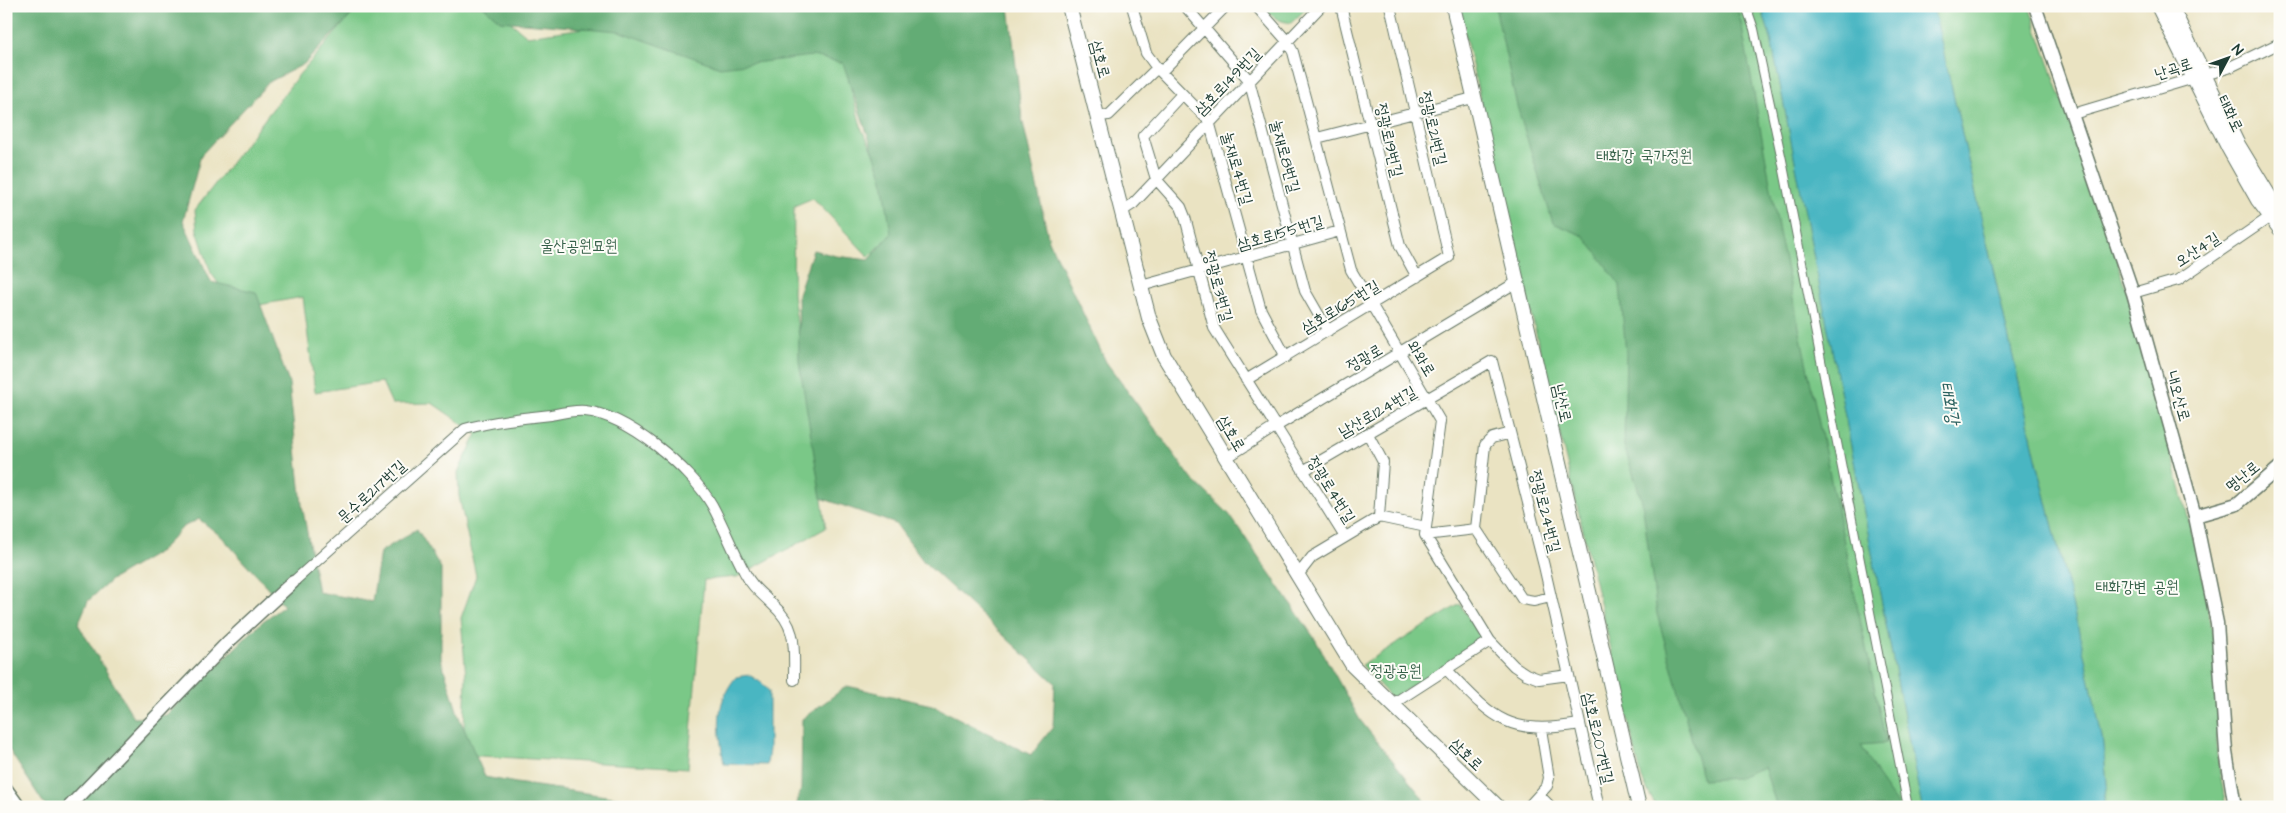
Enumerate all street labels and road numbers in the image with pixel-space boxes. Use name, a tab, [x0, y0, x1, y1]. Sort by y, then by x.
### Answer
street label: 삼호로	[1084, 38, 1116, 81]
street label: 삼호로149번길	[1190, 43, 1266, 120]
street label: 난곡로	[2152, 53, 2195, 85]
street label: 정광로21번길	[1414, 89, 1452, 168]
street label: 태화로	[2212, 91, 2248, 136]
street label: 정광로19번길	[1370, 101, 1408, 180]
street label: 눌재로8번길	[1265, 117, 1305, 195]
street label: 눌재로4번길	[1216, 129, 1258, 208]
street label: 삼호로155번길	[1234, 210, 1326, 256]
street label: 오산4길	[2171, 227, 2224, 273]
street label: 정광로3번길	[1198, 248, 1238, 324]
street label: 삼호로165번길	[1297, 275, 1384, 339]
street label: 와와로	[1402, 336, 1441, 381]
street label: 정광로	[1342, 339, 1387, 377]
street label: 내오산로	[2160, 368, 2196, 424]
street label: 남산로124번길	[1335, 381, 1421, 443]
street label: 남산로	[1547, 382, 1577, 425]
street label: 삼호로	[1212, 411, 1251, 456]
street label: 정광로4번길	[1302, 452, 1360, 527]
street label: 문수로217번길	[333, 455, 411, 528]
street label: 명난로	[2221, 456, 2265, 497]
street label: 정광로24번길	[1524, 468, 1566, 555]
street label: 삼호로207번길	[1577, 690, 1619, 786]
street label: 삼호로	[1445, 733, 1488, 776]

